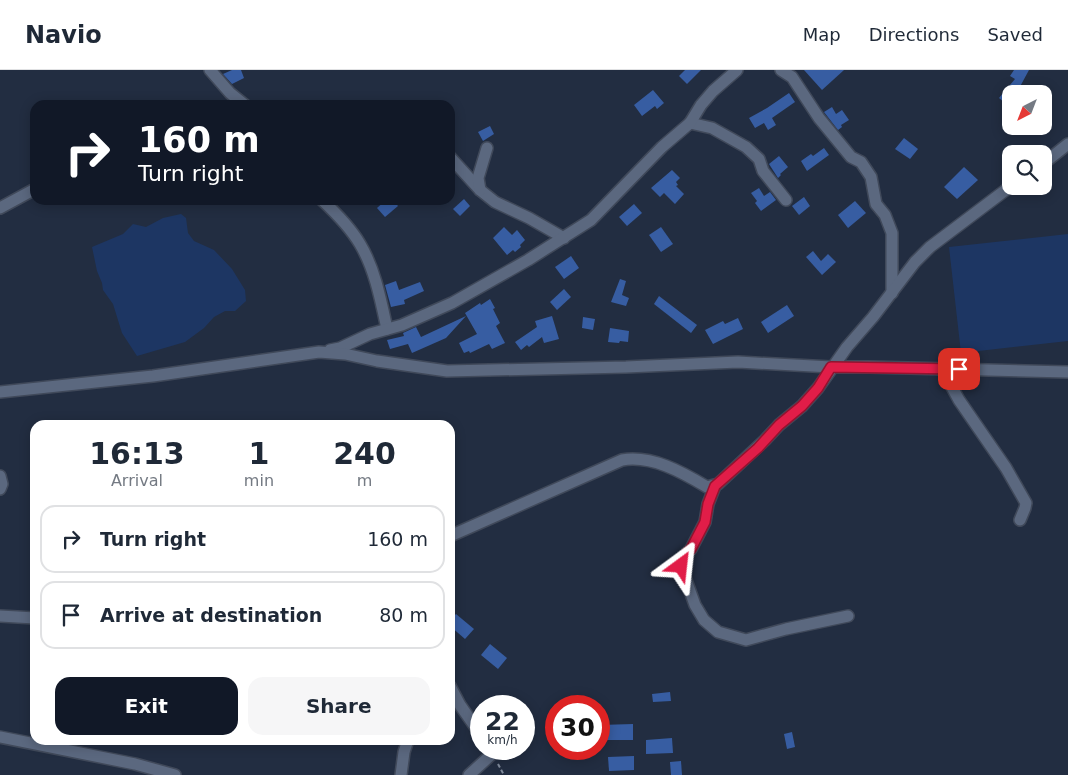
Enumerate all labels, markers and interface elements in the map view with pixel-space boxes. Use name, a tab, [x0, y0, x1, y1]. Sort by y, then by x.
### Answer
text: Navio	[25, 21, 102, 49]
text: Map	[803, 24, 841, 45]
text: Directions	[869, 24, 959, 45]
text: Saved	[987, 24, 1043, 45]
north arrow	[1002, 85, 1052, 135]
map controls	[1002, 85, 1052, 195]
icon: right	[55, 120, 120, 185]
text: 160 m	[138, 120, 260, 160]
button: search	[1002, 145, 1052, 195]
text: Turn right	[138, 161, 243, 186]
pin	[938, 348, 980, 390]
icon: arrive	[945, 355, 973, 383]
text: 16:13	[89, 436, 185, 471]
text: 1	[248, 436, 269, 471]
text: 240	[333, 436, 396, 471]
text: Arrival	[111, 471, 163, 490]
text: min	[244, 471, 274, 490]
text: m	[357, 471, 372, 490]
icon: right	[57, 525, 85, 553]
text: Turn right	[100, 528, 206, 550]
text: 160 m	[367, 528, 428, 550]
position arrow	[654, 539, 706, 591]
icon: arrive	[57, 601, 85, 629]
text: Arrive at destination	[100, 604, 322, 626]
text: 80 m	[379, 604, 428, 626]
button: Exit	[55, 677, 238, 735]
button: Share	[248, 677, 430, 735]
speed limit sign: 30	[545, 695, 610, 760]
text: 22	[485, 707, 520, 736]
text: km/h	[487, 733, 518, 747]

